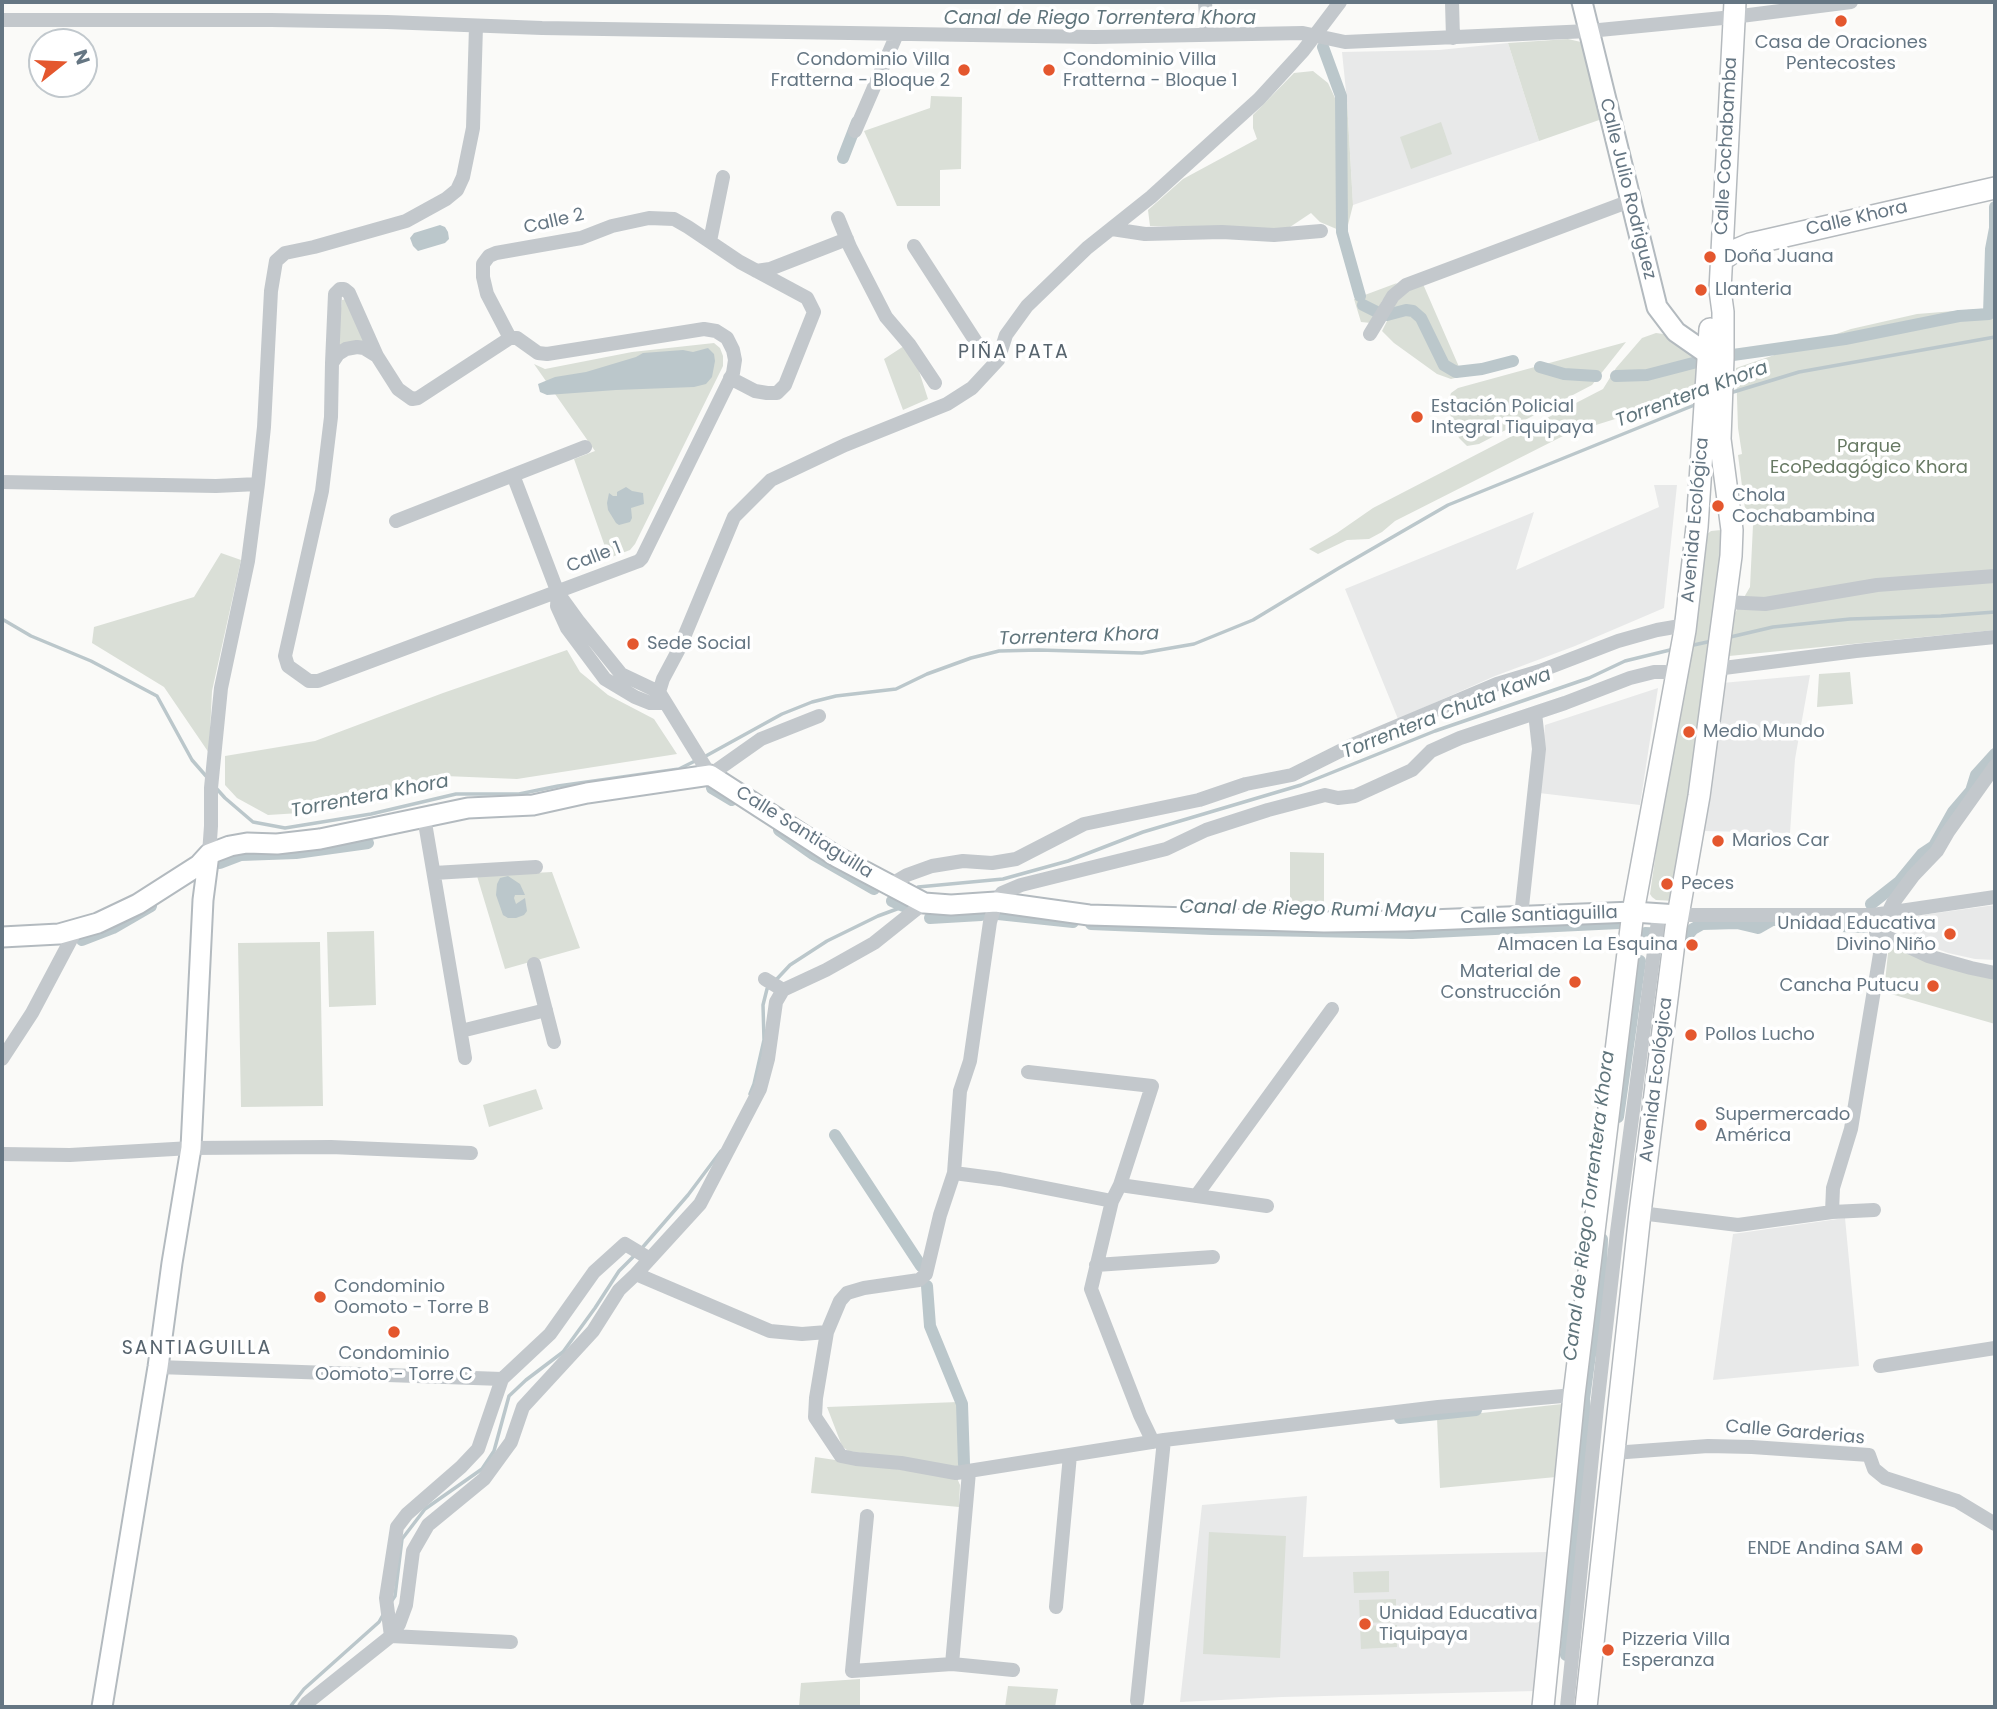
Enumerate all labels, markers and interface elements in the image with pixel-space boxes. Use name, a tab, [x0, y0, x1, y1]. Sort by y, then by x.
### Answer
water label: Canal de Riego Torrentera Khora	[944, 8, 1256, 30]
marker: Casa de Oraciones Pentecostes	[1833, 13, 1849, 29]
north arrow	[28, 28, 98, 98]
place label: Casa de Oraciones Pentecostes	[1755, 32, 1927, 74]
text: N	[66, 46, 97, 68]
place label: Condominio Villa Fratterna - Bloque 2	[771, 49, 950, 92]
place label: Condominio Villa Fratterna - Bloque 1	[1063, 49, 1238, 92]
street label: Calle Cochabamba	[1712, 56, 1742, 236]
marker: Condominio Villa Fratterna - Bloque 2	[956, 62, 972, 78]
marker: Condominio Villa Fratterna - Bloque 1	[1041, 62, 1057, 78]
street label: Calle Julio Rodriguez	[1594, 96, 1660, 282]
street label: Calle Khora	[1804, 197, 1910, 241]
street label: Calle 2	[522, 205, 586, 239]
place label: Doña Juana	[1724, 246, 1834, 268]
marker: Doña Juana	[1702, 249, 1718, 265]
place label: Llanteria	[1715, 279, 1792, 301]
marker: Llanteria	[1693, 282, 1709, 298]
district label: PIÑA PATA	[959, 342, 1069, 364]
water label: Torrentera Khora	[1613, 357, 1771, 433]
place label: Estación Policial Integral Tiquipaya	[1431, 396, 1594, 438]
marker: Estación Policial Integral Tiquipaya	[1409, 409, 1425, 425]
street label: Avenida Ecológica	[1678, 436, 1714, 604]
park label: Parque EcoPedagógico Khora	[1770, 436, 1968, 478]
place label: Chola Cochabambina	[1732, 485, 1875, 528]
marker: Chola Cochabambina	[1710, 498, 1726, 514]
street label: Calle 1	[564, 538, 624, 578]
water label: Torrentera Khora	[998, 623, 1160, 651]
place label: Sede Social	[647, 633, 751, 655]
marker: Sede Social	[625, 636, 641, 652]
water label: Torrentera Chuta Kawa	[1339, 664, 1555, 764]
place label: Medio Mundo	[1703, 721, 1825, 743]
marker: Medio Mundo	[1681, 724, 1697, 740]
water label: Torrentera Khora	[289, 770, 451, 824]
street label: Calle Santiaguilla	[732, 782, 876, 884]
place label: Marios Car	[1732, 830, 1829, 852]
marker: Marios Car	[1710, 833, 1726, 849]
place label: Peces	[1681, 873, 1734, 895]
marker: Peces	[1659, 876, 1675, 892]
water label: Canal de Riego Rumi Mayu	[1179, 896, 1437, 924]
street label: Calle Santiaguilla	[1460, 902, 1618, 930]
place label: Unidad Educativa Divino Niño	[1777, 913, 1936, 956]
marker: Unidad Educativa Divino Niño	[1942, 926, 1958, 942]
place label: Almacen La Esquina	[1497, 934, 1678, 956]
marker: Almacen La Esquina	[1684, 937, 1700, 953]
place label: Material de Construcción	[1441, 961, 1561, 1004]
marker: Material de Construcción	[1567, 974, 1583, 990]
place label: Cancha Putucu	[1780, 975, 1919, 997]
marker: Cancha Putucu	[1925, 978, 1941, 994]
street label: Avenida Ecológica	[1636, 996, 1678, 1164]
place label: Pollos Lucho	[1705, 1024, 1815, 1046]
marker: Pollos Lucho	[1683, 1027, 1699, 1043]
water label: Canal de Riego Torrentera Khora	[1560, 1050, 1620, 1362]
place label: Supermercado América	[1715, 1104, 1850, 1146]
marker: Supermercado América	[1693, 1117, 1709, 1133]
place label: Condominio Oomoto - Torre B	[334, 1276, 489, 1318]
marker: Condominio Oomoto - Torre B	[312, 1289, 328, 1305]
marker: Condominio Oomoto - Torre C	[386, 1324, 402, 1340]
district label: SANTIAGUILLA	[123, 1338, 271, 1360]
place label: Condominio Oomoto - Torre C	[315, 1343, 473, 1386]
street label: Calle Garderias	[1724, 1416, 1866, 1450]
place label: ENDE Andina SAM	[1747, 1538, 1903, 1560]
marker: ENDE Andina SAM	[1909, 1541, 1925, 1557]
place label: Unidad Educativa Tiquipaya	[1379, 1603, 1538, 1646]
marker: Unidad Educativa Tiquipaya	[1357, 1616, 1373, 1632]
place label: Pizzeria Villa Esperanza	[1622, 1629, 1730, 1672]
marker: Pizzeria Villa Esperanza	[1600, 1642, 1616, 1658]

